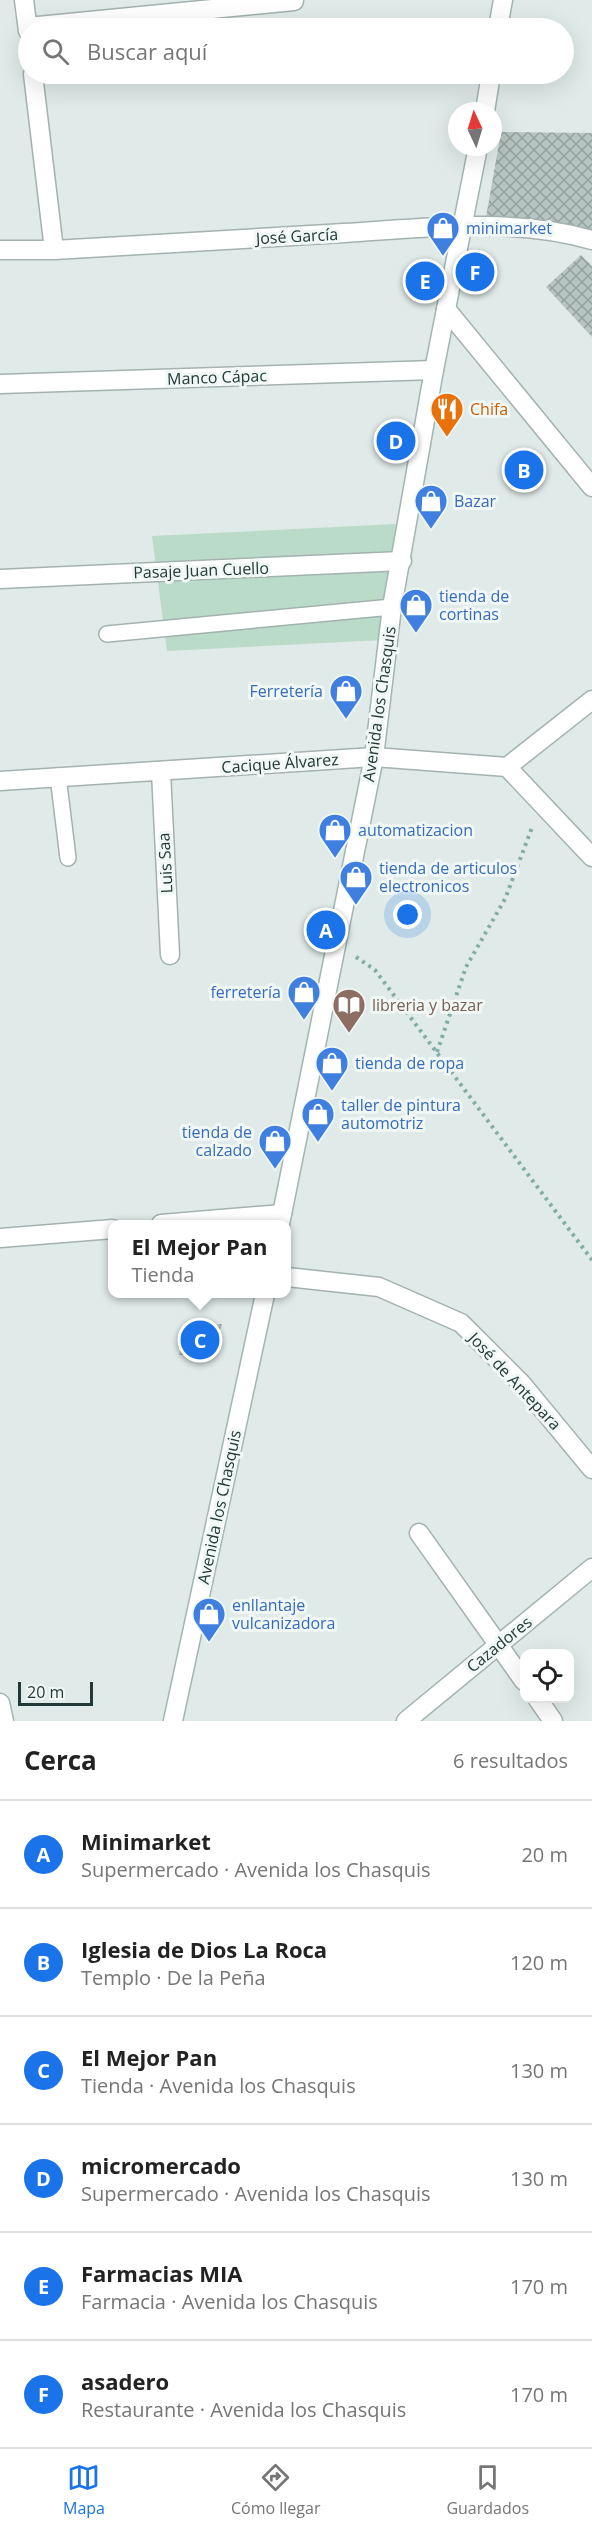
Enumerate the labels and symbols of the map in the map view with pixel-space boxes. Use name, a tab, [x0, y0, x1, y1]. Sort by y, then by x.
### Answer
north arrow	[448, 102, 502, 156]
shop icon: minimarket	[425, 210, 461, 257]
place label: minimarket	[466, 217, 552, 239]
street label: José García	[253, 223, 339, 249]
pin: F	[456, 250, 494, 294]
pin: E	[406, 258, 444, 304]
street label: Manco Cápac	[167, 364, 268, 390]
restaurant icon: Chifa	[429, 391, 465, 438]
place label: Chifa	[470, 398, 508, 420]
pin: D	[376, 418, 416, 464]
pin: B	[504, 448, 544, 492]
shop icon: Bazar	[413, 483, 449, 530]
place label: Bazar	[454, 490, 497, 512]
street label: Pasaje Juan Cuello	[133, 557, 269, 583]
place label: tienda de cortinas	[439, 585, 509, 625]
shop icon: tienda de cortinas	[398, 587, 434, 634]
street label: Avenida los Chasquis	[357, 625, 401, 783]
shop icon: Ferretería	[328, 673, 364, 720]
place label: Ferretería	[250, 680, 323, 702]
street label: Cacique Álvarez	[221, 748, 339, 778]
shop icon: automatizacion	[317, 812, 353, 859]
place label: automatizacion	[358, 819, 473, 841]
street label: Luis Saa	[152, 832, 178, 894]
place label: tienda de articulos electronicos	[379, 857, 517, 897]
shop icon: tienda de articulos electronicos	[338, 859, 374, 906]
your location	[393, 900, 422, 929]
pin: A	[306, 908, 346, 952]
shop icon: ferretería	[286, 974, 322, 1021]
place label: ferretería	[210, 981, 281, 1003]
library icon: libreria y bazar	[331, 987, 367, 1034]
place label: libreria y bazar	[372, 994, 483, 1016]
shop icon: tienda de ropa	[314, 1045, 350, 1092]
place label: tienda de ropa	[355, 1052, 464, 1074]
place label: taller de pintura automotriz	[341, 1094, 461, 1134]
shop icon: taller de pintura automotriz	[300, 1096, 336, 1143]
place label: tienda de calzado	[182, 1121, 252, 1161]
shop icon: tienda de calzado	[257, 1123, 293, 1170]
pin: C	[180, 1318, 220, 1362]
street label: José de Antepara	[463, 1326, 566, 1435]
street label: Avenida los Chasquis	[192, 1428, 246, 1586]
place label: enllantaje vulcanizadora	[232, 1594, 335, 1634]
shop icon: enllantaje vulcanizadora	[191, 1596, 227, 1643]
street label: Cazadores	[462, 1611, 536, 1677]
scale bar	[18, 1679, 93, 1706]

